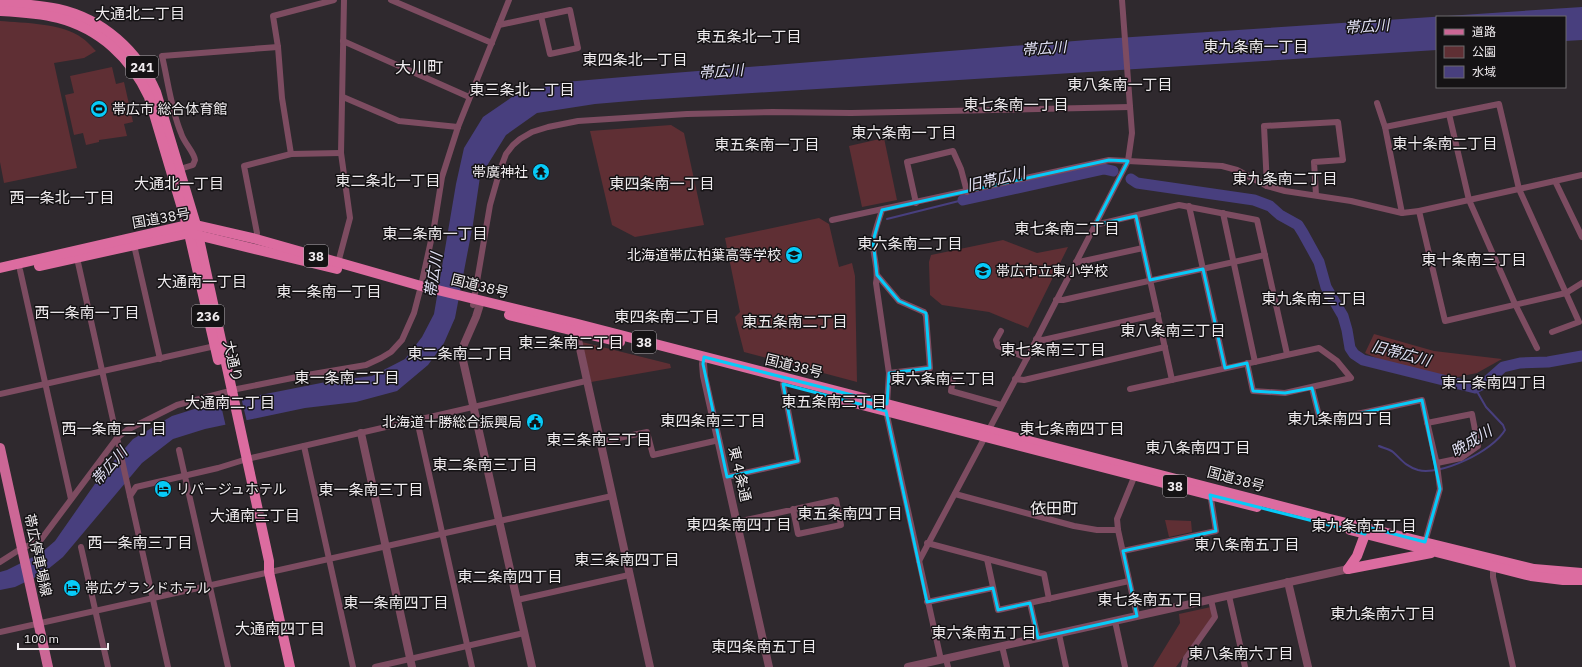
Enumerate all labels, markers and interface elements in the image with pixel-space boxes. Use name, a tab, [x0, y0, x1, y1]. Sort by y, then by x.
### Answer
district label: 大通北二丁目	[95, 4, 185, 23]
water label: 帯広川	[1344, 15, 1392, 37]
legend	[1436, 16, 1566, 88]
text: 道路	[1472, 24, 1496, 39]
district label: 東五条北一丁目	[696, 27, 802, 46]
water label: 帯広川	[1021, 37, 1069, 59]
district label: 東九条南一丁目	[1203, 37, 1309, 56]
text: 公園	[1472, 44, 1496, 59]
district label: 東四条北一丁目	[582, 50, 688, 69]
road number: 241	[126, 56, 158, 78]
district label: 大川町	[395, 57, 443, 77]
water label: 帯広川	[698, 60, 746, 82]
text: 水域	[1472, 64, 1496, 79]
district label: 東八条南一丁目	[1067, 75, 1173, 94]
district label: 東三条北一丁目	[469, 80, 575, 99]
district label: 東七条南一丁目	[963, 95, 1069, 114]
sports icon: 帯広市 総合体育館	[89, 99, 109, 119]
place label: 帯広市 総合体育館	[112, 100, 227, 118]
district label: 東六条南一丁目	[851, 123, 957, 142]
district label: 東十条南二丁目	[1392, 134, 1498, 153]
district label: 東五条南一丁目	[714, 135, 820, 154]
temple icon: 帯廣神社	[531, 162, 551, 182]
place label: 帯廣神社	[472, 163, 528, 181]
water label: 旧帯広川	[965, 163, 1029, 195]
district label: 東九条南二丁目	[1232, 169, 1338, 188]
district label: 東二条北一丁目	[335, 171, 441, 190]
district label: 大通北一丁目	[134, 174, 224, 193]
district label: 東四条南一丁目	[609, 174, 715, 193]
district label: 西一条北一丁目	[9, 188, 115, 207]
street label: 国道38号	[130, 204, 192, 232]
district label: 東七条南二丁目	[1014, 219, 1120, 238]
district label: 東二条南一丁目	[382, 224, 488, 243]
district label: 東六条南二丁目	[857, 234, 963, 253]
road number: 38	[304, 245, 328, 267]
school or university icon: 北海道帯広柏葉高等学校	[784, 245, 804, 265]
place label: 北海道帯広柏葉高等学校	[627, 246, 781, 264]
water label: 帯広川	[420, 249, 446, 299]
district label: 東十条南三丁目	[1421, 250, 1527, 269]
school or university icon: 帯広市立東小学校	[973, 261, 993, 281]
place label: 帯広市立東小学校	[996, 262, 1108, 280]
street label: 国道38号	[449, 270, 511, 302]
district label: 大通南一丁目	[157, 272, 247, 291]
district label: 東一条南一丁目	[276, 282, 382, 301]
district label: 東九条南三丁目	[1261, 289, 1367, 308]
district label: 西一条南一丁目	[34, 303, 140, 322]
road number: 236	[192, 305, 224, 327]
district label: 東四条南二丁目	[614, 307, 720, 326]
district label: 東五条南二丁目	[742, 312, 848, 331]
district label: 東八条南三丁目	[1120, 321, 1226, 340]
road number: 38	[632, 331, 656, 353]
district label: 東三条南二丁目	[518, 333, 624, 352]
water label: 旧帯広川	[1370, 336, 1434, 370]
street label: 大通り	[220, 339, 246, 383]
district label: 東七条南三丁目	[1000, 340, 1106, 359]
district label: 東二条南二丁目	[407, 344, 513, 363]
street label: 国道38号	[763, 350, 825, 382]
district label: 東一条南二丁目	[294, 368, 400, 387]
district label: 東六条南三丁目	[890, 369, 996, 388]
district label: 東十条南四丁目	[1441, 373, 1547, 392]
district label: 東五条南三丁目	[781, 392, 887, 411]
district label: 大通南二丁目	[185, 393, 275, 412]
district label: 東九条南四丁目	[1287, 409, 1393, 428]
district label: 東四条南三丁目	[660, 411, 766, 430]
public building icon: 北海道十勝総合振興局	[525, 412, 545, 432]
place label: 北海道十勝総合振興局	[382, 413, 522, 431]
district label: 西一条南二丁目	[61, 419, 167, 438]
district label: 東七条南四丁目	[1019, 419, 1125, 438]
water label: 晩成川	[1447, 420, 1497, 461]
district label: 東三条南三丁目	[546, 430, 652, 449]
district label: 東八条南四丁目	[1145, 438, 1251, 457]
water label: 帯広川	[87, 441, 132, 489]
street label: 東４条通	[725, 445, 755, 503]
district label: 東二条南三丁目	[432, 455, 538, 474]
street label: 国道38号	[1205, 463, 1267, 495]
road number: 38	[1163, 475, 1187, 497]
hotel icon: リバージュホテル	[153, 479, 173, 499]
place label: リバージュホテル	[176, 480, 287, 498]
district label: 東一条南三丁目	[318, 480, 424, 499]
district label: 依田町	[1030, 498, 1078, 518]
district label: 東五条南四丁目	[797, 504, 903, 523]
district label: 大通南三丁目	[210, 506, 300, 525]
street label: 帯広停車場線	[20, 512, 56, 598]
district label: 東四条南四丁目	[686, 515, 792, 534]
district label: 東九条南五丁目	[1311, 516, 1417, 535]
district label: 西一条南三丁目	[87, 533, 193, 552]
district label: 東八条南五丁目	[1194, 535, 1300, 554]
district label: 東三条南四丁目	[574, 550, 680, 569]
district label: 東二条南四丁目	[457, 567, 563, 586]
hotel icon: 帯広グランドホテル	[62, 578, 82, 598]
place label: 帯広グランドホテル	[85, 579, 211, 597]
district label: 東七条南五丁目	[1097, 590, 1203, 609]
district label: 東一条南四丁目	[343, 593, 449, 612]
district label: 東九条南六丁目	[1330, 604, 1436, 623]
district label: 大通南四丁目	[235, 619, 325, 638]
district label: 東六条南五丁目	[931, 623, 1037, 642]
scale bar	[18, 625, 108, 651]
text: 100 m	[24, 631, 59, 646]
district label: 東四条南五丁目	[711, 637, 817, 656]
district label: 東八条南六丁目	[1188, 644, 1294, 663]

